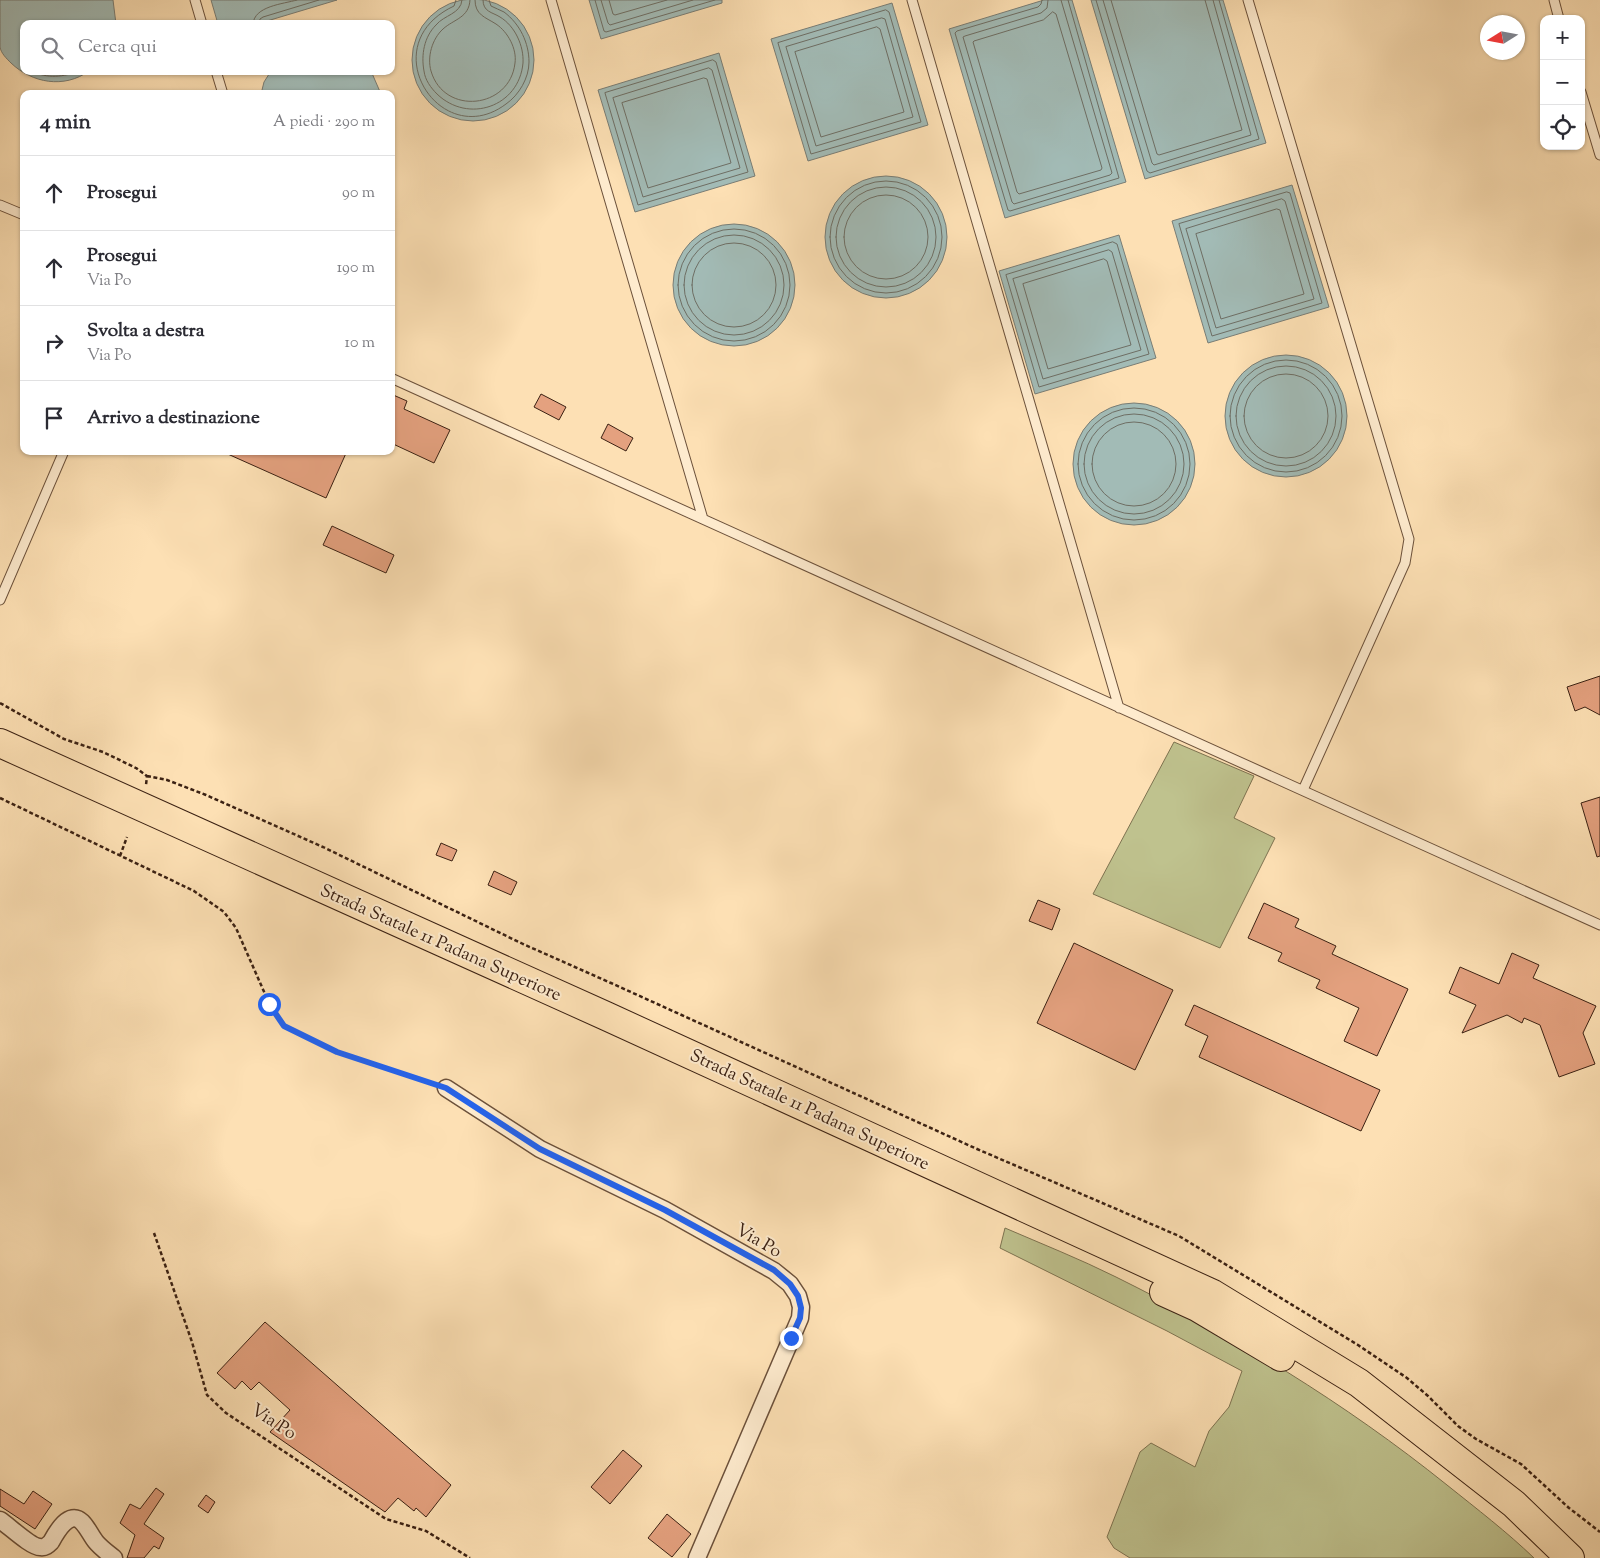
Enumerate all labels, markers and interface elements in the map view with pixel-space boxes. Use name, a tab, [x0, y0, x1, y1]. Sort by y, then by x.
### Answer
north arrow	[1480, 15, 1525, 60]
map controls	[1540, 15, 1585, 150]
button: +	[1540, 15, 1585, 60]
search box	[20, 20, 395, 75]
icon: search	[38, 34, 66, 62]
text: Cerca qui	[78, 34, 157, 61]
button: −	[1540, 60, 1585, 105]
button: locate	[1540, 105, 1585, 150]
text: 4 min	[40, 108, 91, 138]
text: A piedi · 290 m	[273, 111, 375, 134]
icon: ahead	[40, 179, 68, 207]
text: Prosegui	[87, 180, 157, 207]
text: 90 m	[342, 182, 375, 205]
text: Prosegui	[87, 243, 157, 270]
icon: ahead	[40, 254, 68, 282]
text: 190 m	[337, 257, 375, 280]
text: Via Po	[87, 270, 131, 293]
text: Svolta a destra	[87, 318, 204, 345]
icon: right	[40, 329, 68, 357]
text: 10 m	[345, 332, 375, 355]
text: Via Po	[87, 345, 131, 368]
icon: arrive	[40, 404, 68, 432]
text: Arrivo a destinazione	[87, 405, 260, 432]
street label: Strada Statale 11 Padana Superiore	[315, 879, 565, 1009]
route start	[258, 993, 281, 1016]
street label: Strada Statale 11 Padana Superiore	[685, 1044, 933, 1178]
street label: Via Po	[730, 1218, 786, 1266]
route end	[780, 1327, 803, 1350]
street label: Via Po	[245, 1398, 301, 1447]

